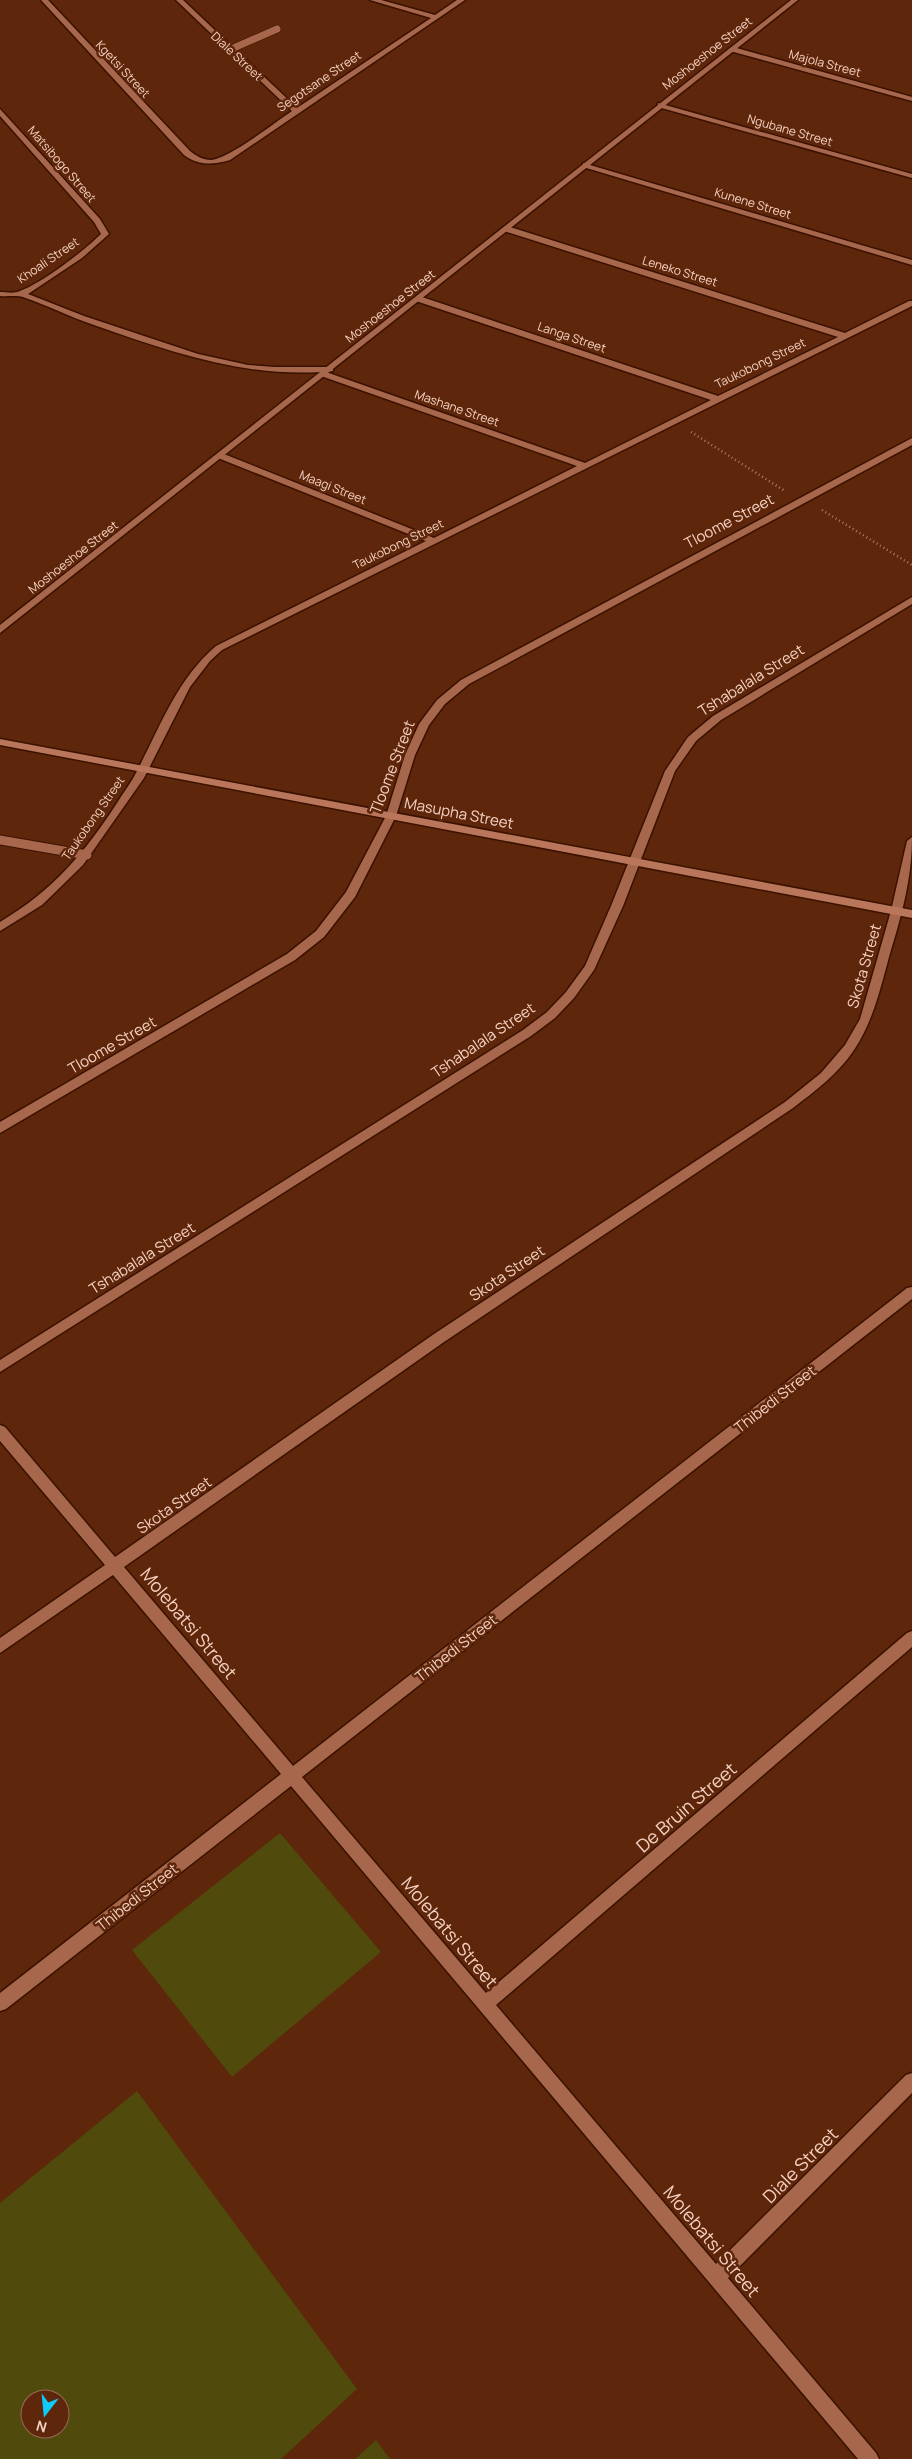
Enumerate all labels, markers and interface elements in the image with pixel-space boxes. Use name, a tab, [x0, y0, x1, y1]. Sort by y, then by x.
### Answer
street label: Moshoeshoe Street	[658, 12, 756, 94]
street label: Diale Street	[207, 28, 267, 85]
street label: Kgetsi Street	[92, 37, 154, 101]
street label: Majola Street	[787, 45, 863, 81]
street label: Segotsane Street	[274, 46, 365, 115]
street label: Ngubane Street	[745, 110, 835, 150]
street label: Matsibogo Street	[24, 122, 100, 206]
street label: Kunene Street	[713, 183, 794, 223]
street label: Khoali Street	[14, 233, 82, 287]
street label: Leneko Street	[640, 252, 720, 291]
street label: Moshoeshoe Street	[341, 265, 439, 347]
street label: Langa Street	[536, 317, 609, 357]
street label: Taukobong Street	[712, 334, 808, 392]
street label: Mashane Street	[412, 386, 502, 431]
street label: Maagi Street	[297, 466, 369, 508]
street label: Tloome Street	[681, 489, 777, 553]
street label: Taukobong Street	[350, 515, 446, 573]
street label: Moshoeshoe Street	[24, 516, 122, 598]
street label: Tshabalala Street	[694, 639, 808, 721]
street label: Tloome Street	[365, 717, 419, 817]
street label: Taukobong Street	[58, 772, 128, 863]
street label: Masupha Street	[403, 792, 515, 834]
street label: Skota Street	[842, 921, 886, 1011]
street label: Tshabalala Street	[427, 997, 539, 1083]
street label: Tloome Street	[64, 1011, 160, 1079]
street label: Tshabalala Street	[85, 1217, 199, 1299]
street label: Skota Street	[465, 1240, 549, 1306]
street label: Thibedi Street	[730, 1360, 820, 1438]
street label: Skota Street	[132, 1472, 216, 1538]
street label: Molebatsi Street	[135, 1562, 243, 1684]
street label: Thibedi Street	[411, 1609, 501, 1687]
street label: De Bruin Street	[631, 1757, 741, 1857]
street label: Thibedi Street	[92, 1858, 182, 1936]
street label: Molebatsi Street	[396, 1871, 504, 1993]
street label: Diale Street	[757, 2122, 843, 2208]
street label: Molebatsi Street	[658, 2180, 766, 2302]
north arrow	[20, 2389, 70, 2439]
text: N	[34, 2416, 49, 2437]

